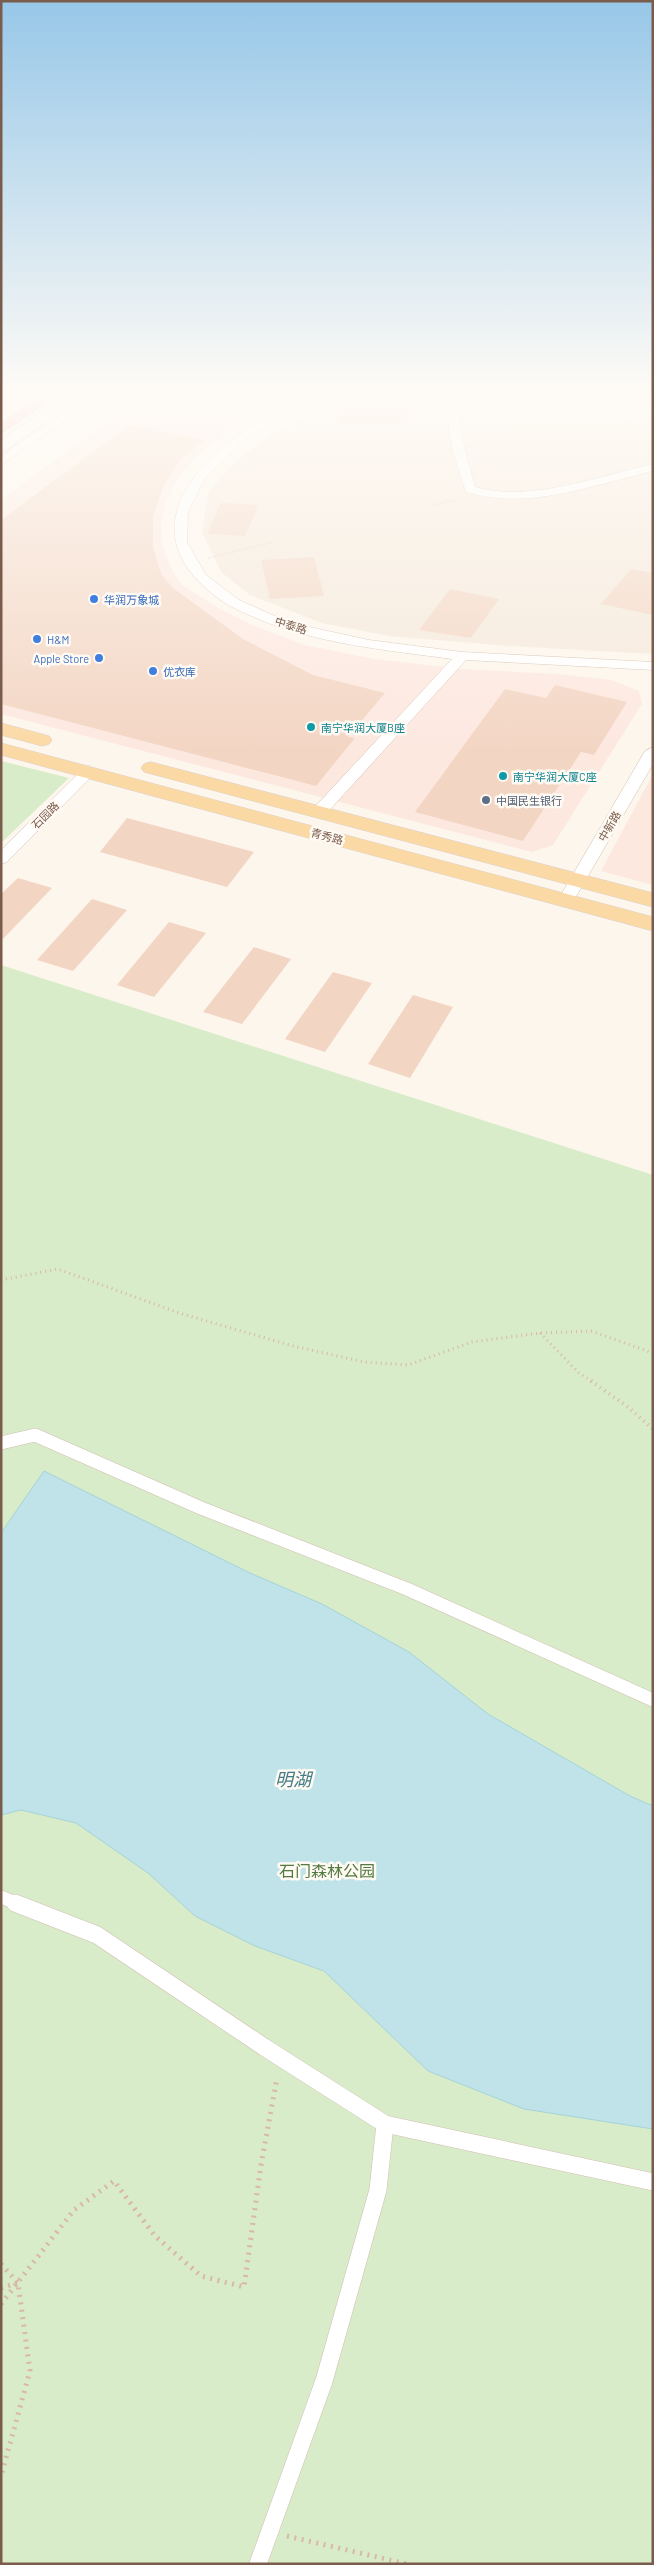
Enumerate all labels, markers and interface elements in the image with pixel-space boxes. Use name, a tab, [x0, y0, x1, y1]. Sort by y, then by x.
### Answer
marker: 华润万象城	[88, 593, 100, 605]
place label: 华润万象城	[104, 593, 159, 606]
street label: 中泰路	[273, 614, 309, 636]
marker: H&M	[31, 633, 43, 645]
place label: H&M	[47, 633, 69, 646]
place label: Apple Store	[34, 652, 89, 665]
marker: Apple Store	[93, 652, 105, 664]
marker: 优衣库	[147, 665, 159, 677]
place label: 优衣库	[163, 665, 196, 678]
marker: 南宁华润大厦B座	[305, 721, 317, 733]
place label: 南宁华润大厦B座	[321, 721, 405, 734]
marker: 南宁华润大厦C座	[497, 770, 509, 782]
place label: 南宁华润大厦C座	[513, 770, 597, 783]
marker: 中国民生银行	[480, 794, 492, 806]
place label: 中国民生银行	[496, 794, 562, 807]
street label: 石园路	[29, 799, 61, 831]
street label: 中新路	[595, 808, 623, 844]
street label: 青秀路	[309, 825, 345, 847]
water label: 明湖	[275, 1768, 314, 1790]
park label: 石门森林公园	[279, 1861, 375, 1880]

